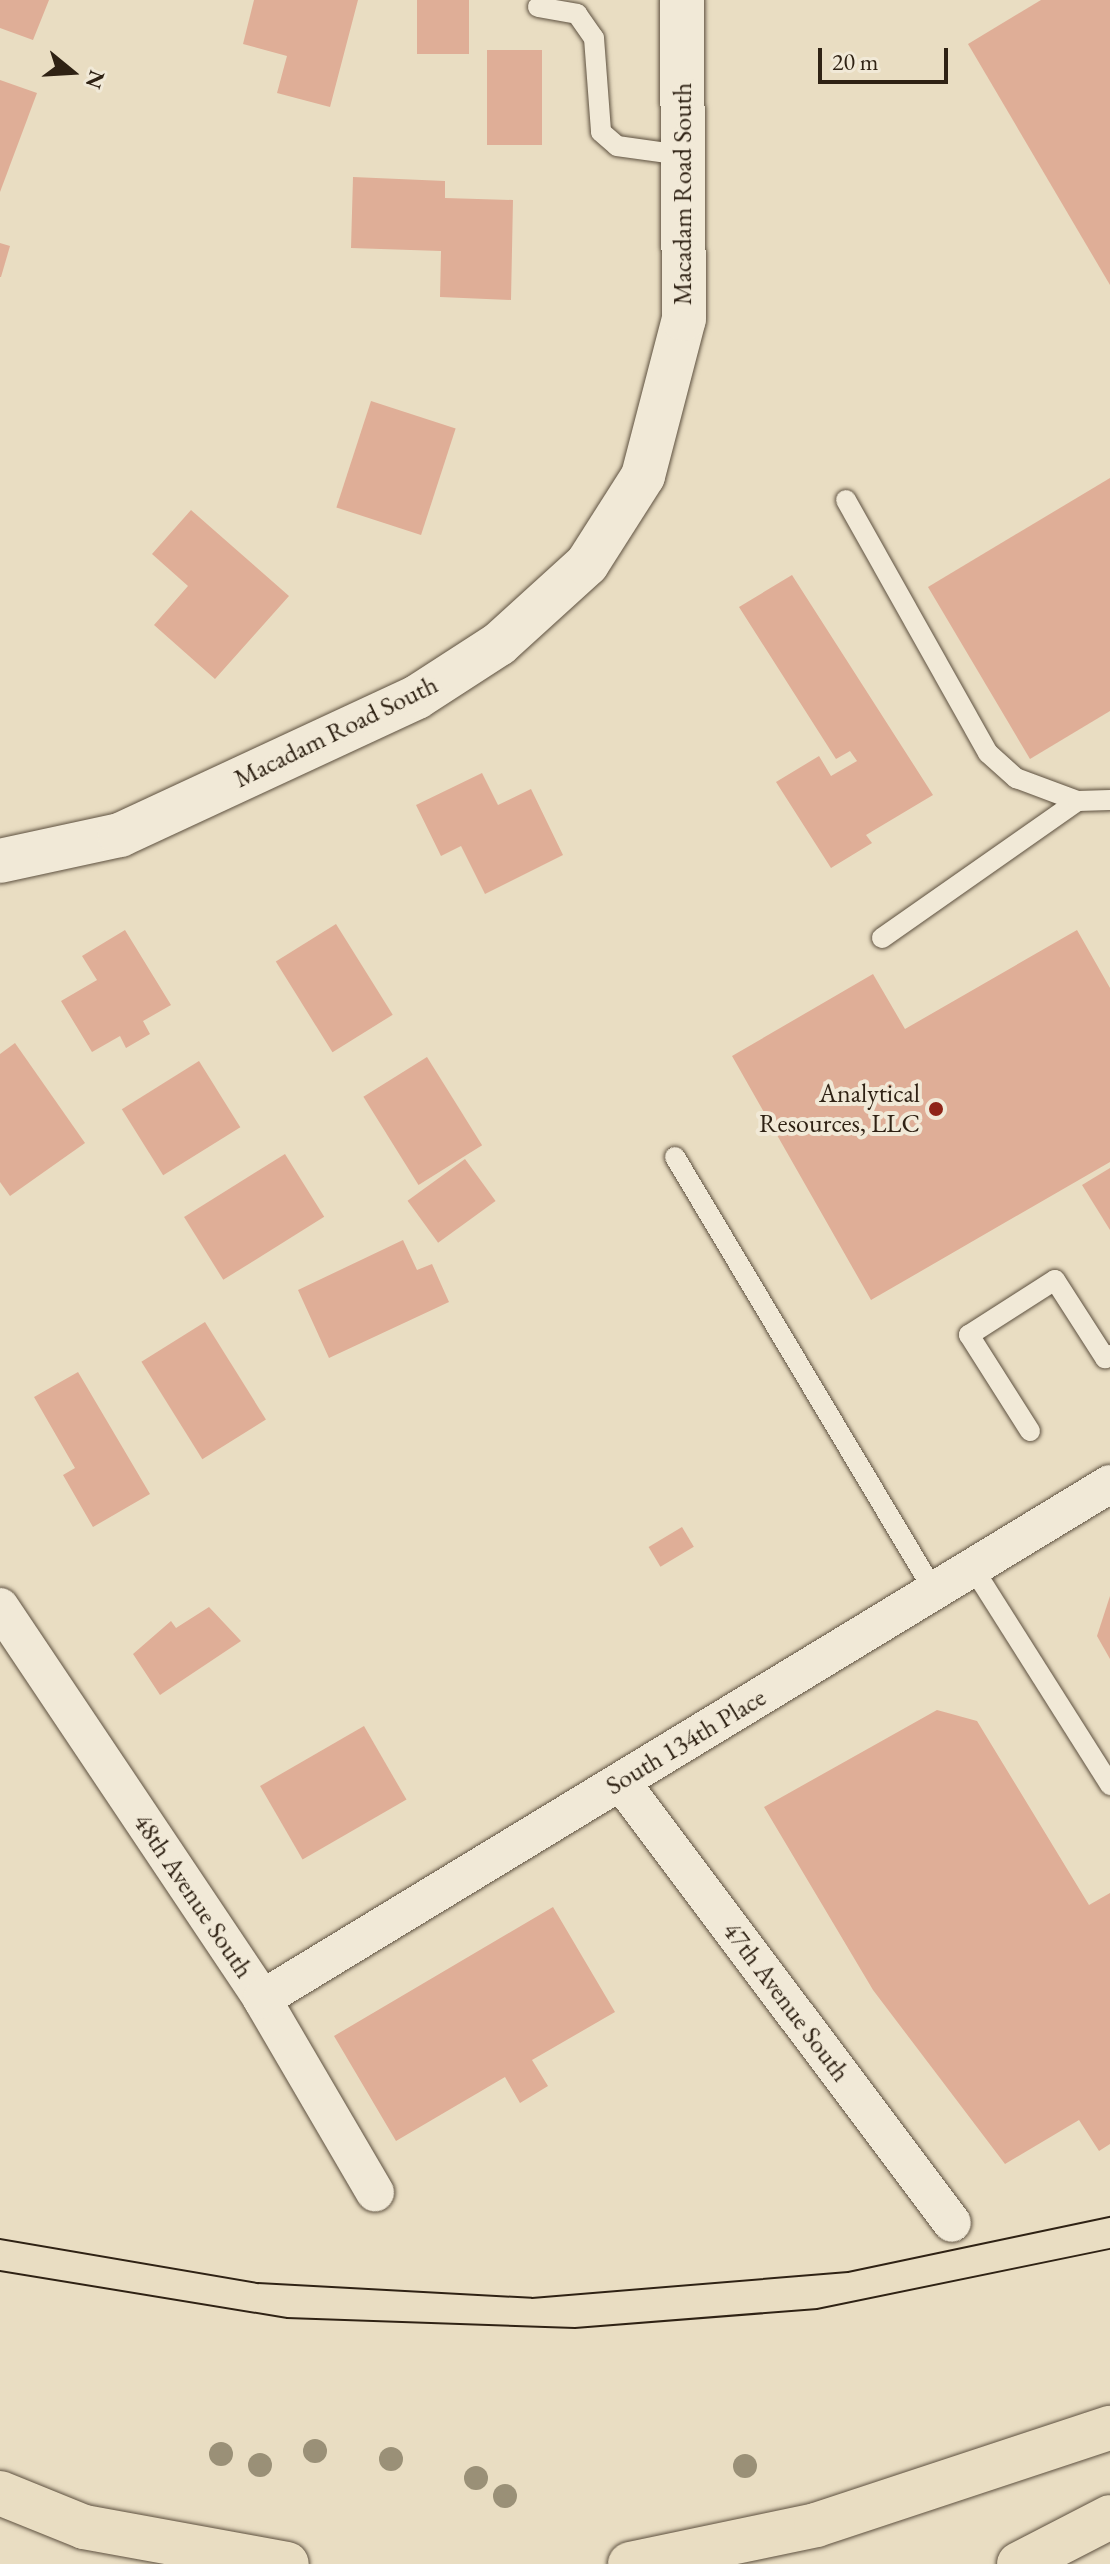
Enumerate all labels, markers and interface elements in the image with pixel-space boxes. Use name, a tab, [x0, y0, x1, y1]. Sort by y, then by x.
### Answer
north arrow	[32, 32, 112, 112]
scale bar	[822, 32, 952, 82]
text: 20 m	[832, 46, 879, 77]
text: N	[79, 67, 112, 93]
street label: Macadam Road South	[667, 83, 699, 305]
street label: Macadam Road South	[229, 669, 443, 795]
place label: Analytical Resources, LLC	[759, 1078, 920, 1140]
marker: Analytical Resources, LLC	[927, 1100, 945, 1118]
street label: South 134th Place	[600, 1682, 772, 1802]
street label: 48th Avenue South	[126, 1808, 260, 1984]
street label: 47th Avenue South	[716, 1916, 856, 2088]

